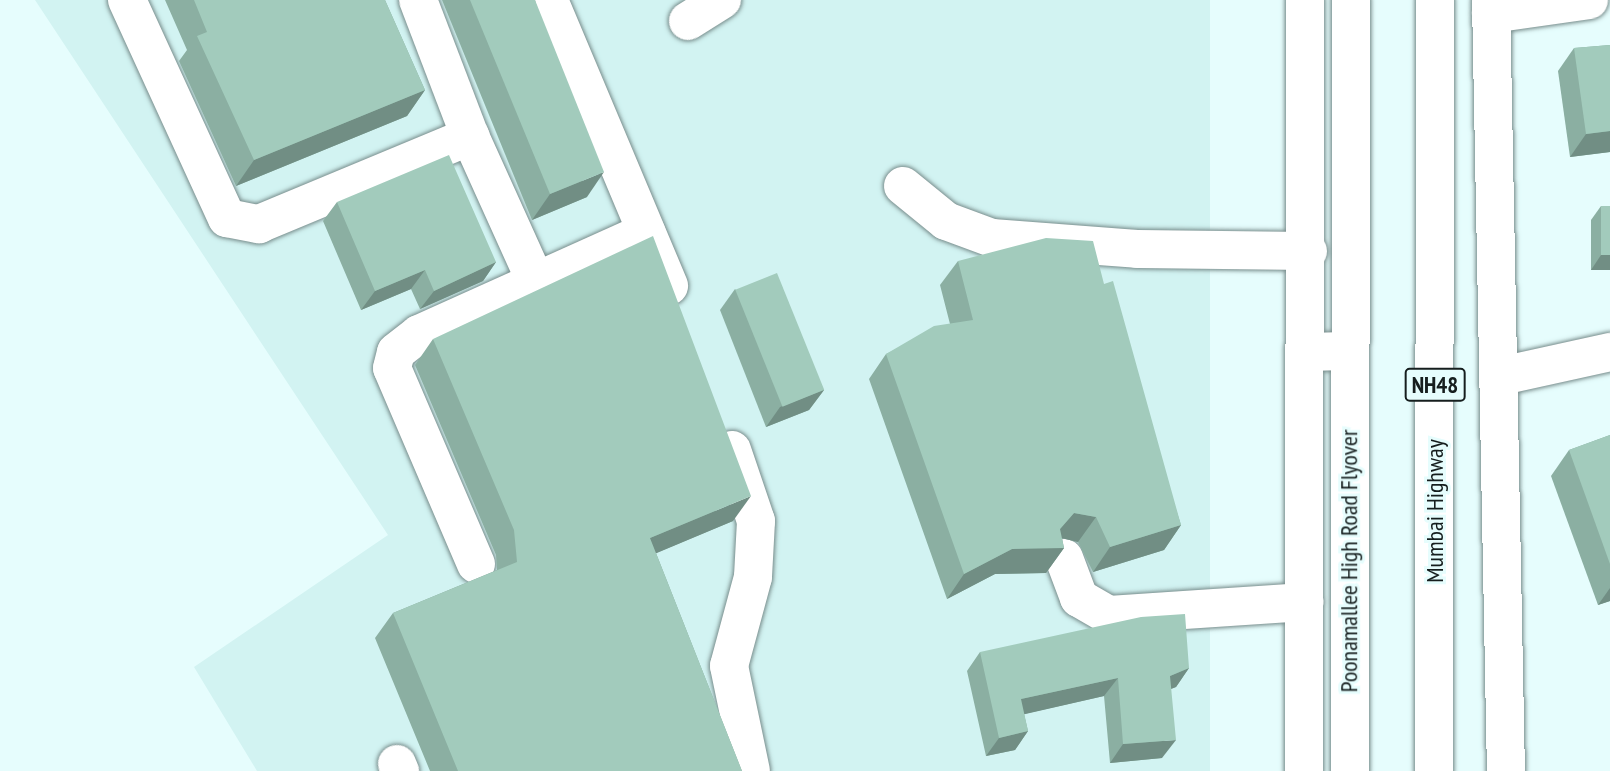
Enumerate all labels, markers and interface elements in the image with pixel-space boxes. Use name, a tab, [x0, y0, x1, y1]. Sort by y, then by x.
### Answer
road number: NH48	[1404, 366, 1466, 404]
street label: Poonamallee High Road Flyover	[1335, 430, 1363, 692]
street label: Mumbai Highway	[1421, 439, 1449, 583]

